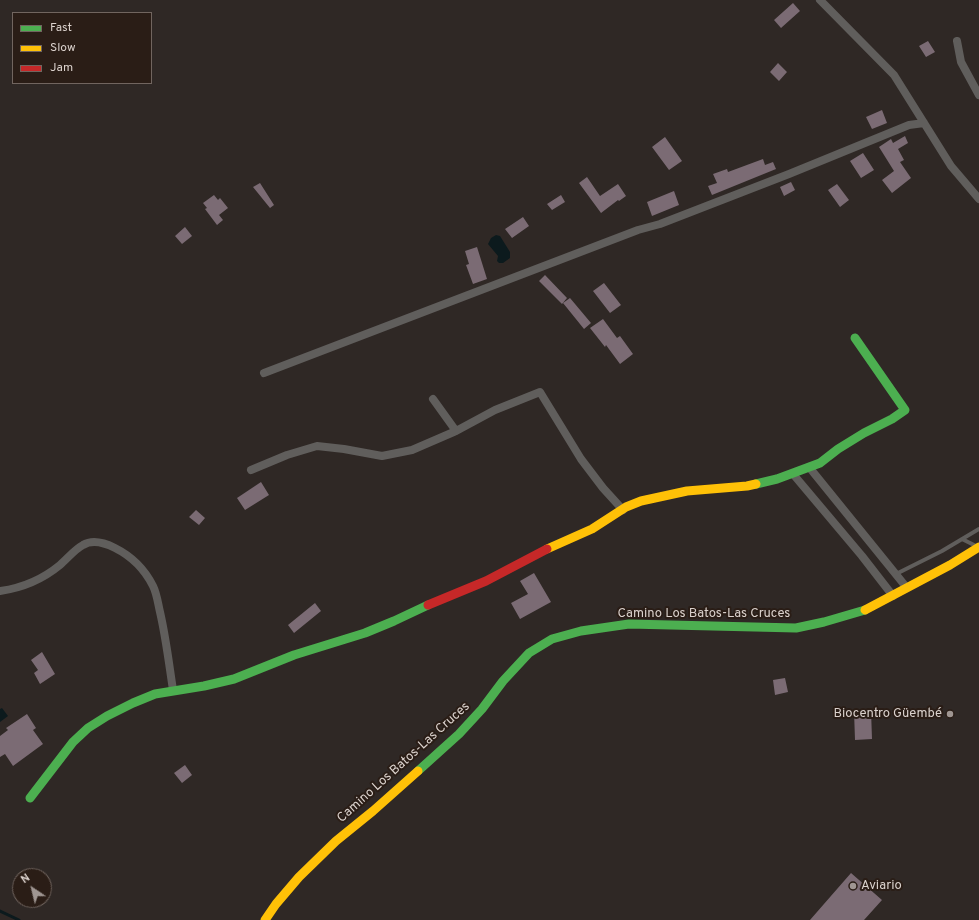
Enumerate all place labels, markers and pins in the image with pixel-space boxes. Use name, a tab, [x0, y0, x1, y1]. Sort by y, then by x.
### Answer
place label: Biocentro Güembé	[834, 706, 942, 722]
marker: Biocentro Güembé	[945, 709, 955, 719]
place label: Aviario	[861, 878, 902, 894]
marker: Aviario	[848, 881, 858, 891]

